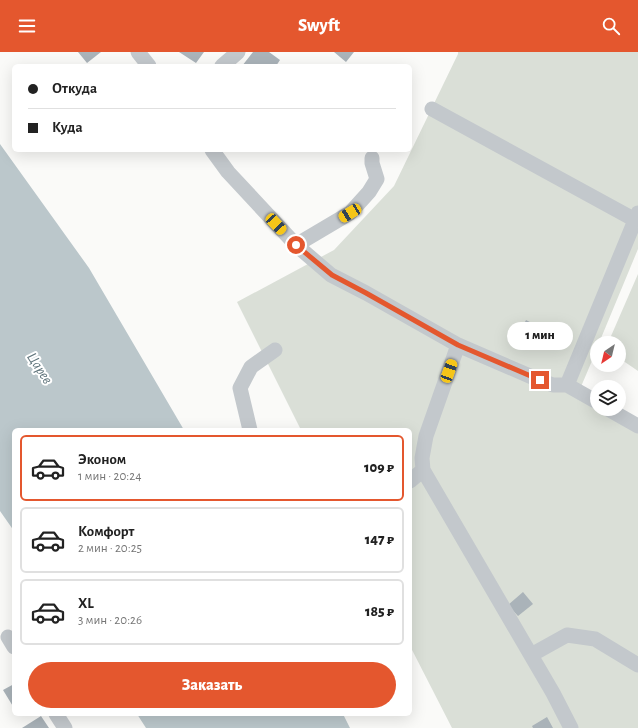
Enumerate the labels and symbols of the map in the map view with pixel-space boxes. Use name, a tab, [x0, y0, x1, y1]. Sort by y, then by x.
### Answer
car	[337, 202, 363, 224]
car	[263, 211, 289, 237]
route start	[287, 236, 305, 254]
callout: 1 мин	[507, 322, 573, 350]
north arrow	[590, 336, 626, 372]
water label: Царев	[24, 350, 55, 387]
car	[439, 358, 459, 384]
route end	[531, 371, 549, 389]

